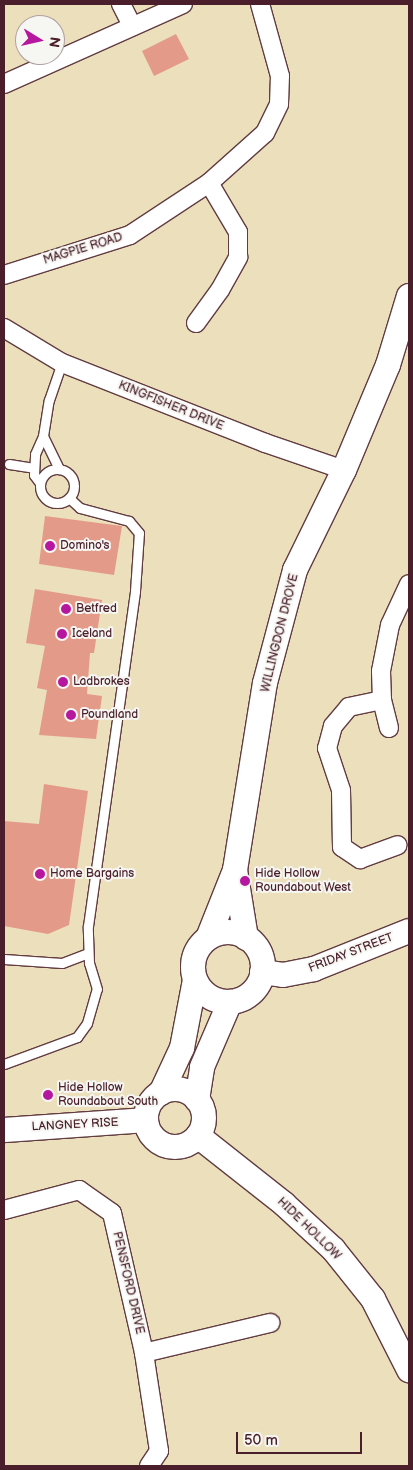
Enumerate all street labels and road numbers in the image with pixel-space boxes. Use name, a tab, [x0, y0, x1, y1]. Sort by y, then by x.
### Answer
street label: MAGPIE ROAD	[42, 230, 124, 268]
street label: KINGFISHER DRIVE	[116, 378, 226, 434]
street label: WILLINGDON DROVE	[258, 572, 302, 694]
street label: FRIDAY STREET	[306, 930, 396, 976]
street label: LANGNEY RISE	[31, 1116, 119, 1134]
street label: HIDE HOLLOW	[274, 1195, 344, 1263]
street label: PENSFORD DRIVE	[109, 1230, 147, 1336]

